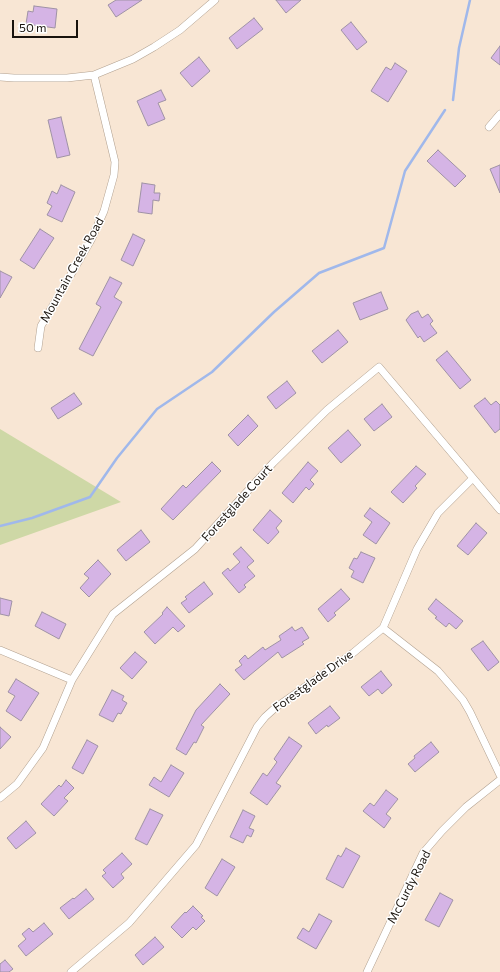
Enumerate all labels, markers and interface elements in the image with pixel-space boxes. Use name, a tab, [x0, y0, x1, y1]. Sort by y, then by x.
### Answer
scale bar	[14, 12, 80, 38]
text: 50 m	[19, 20, 47, 34]
street label: Mountain Creek Road	[37, 215, 107, 325]
street label: Forestglade Court	[199, 462, 275, 544]
street label: Forestglade Drive	[270, 647, 356, 715]
street label: McCurdy Road	[384, 848, 434, 926]

